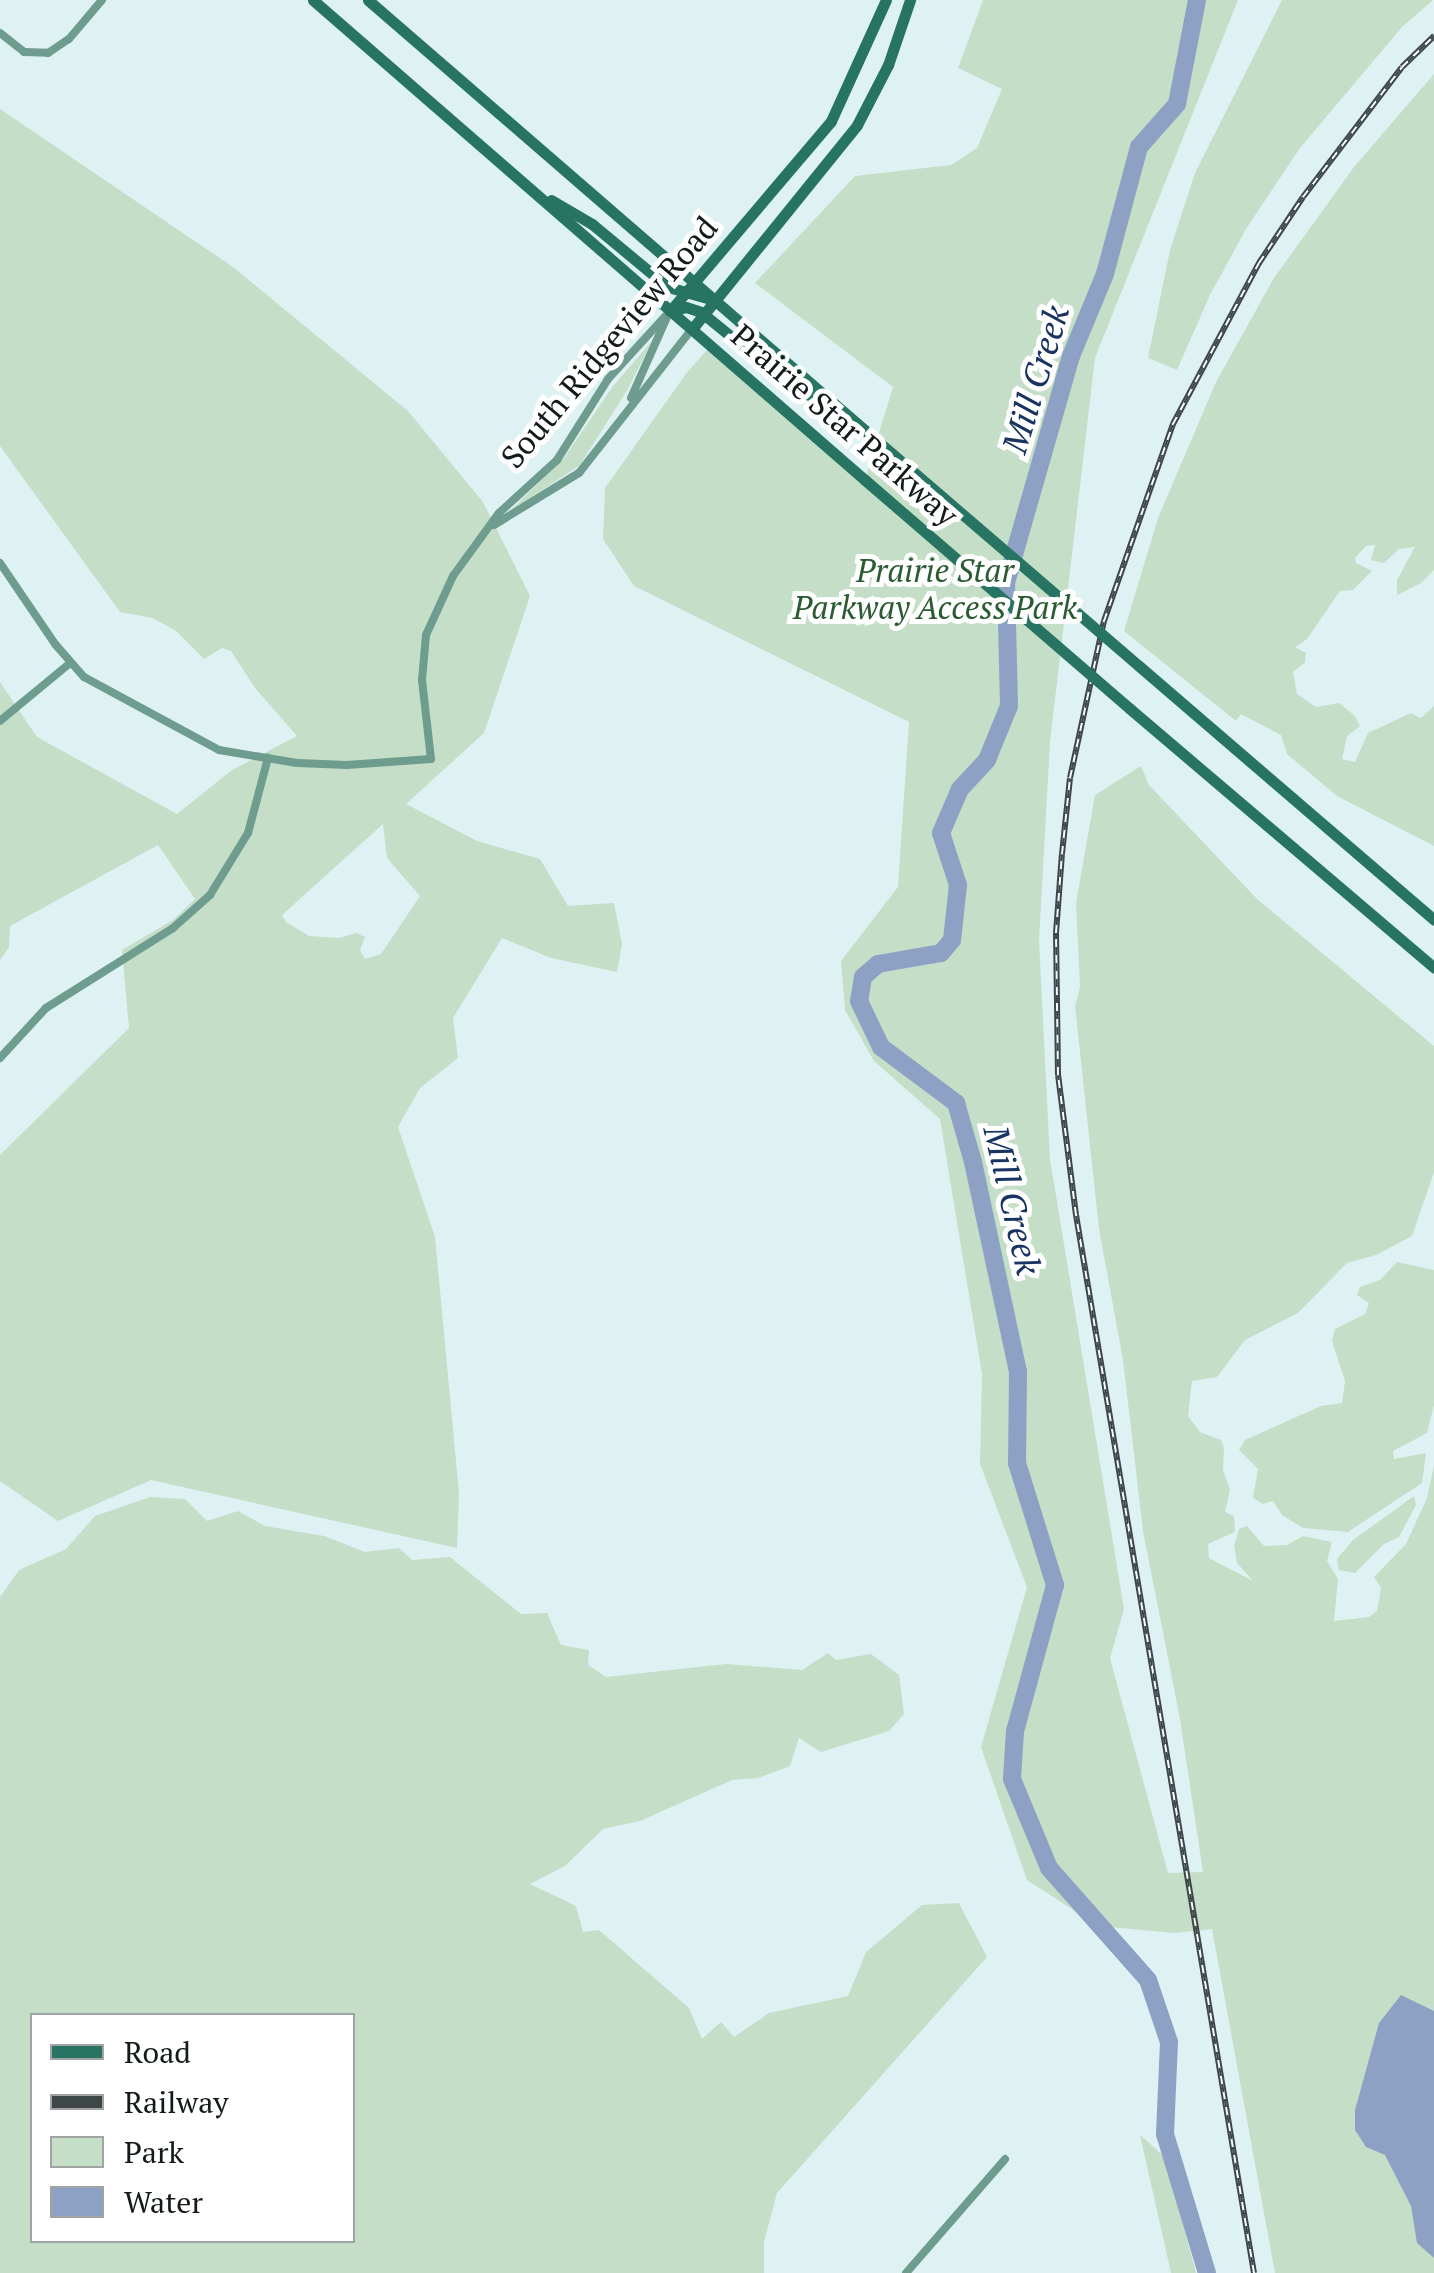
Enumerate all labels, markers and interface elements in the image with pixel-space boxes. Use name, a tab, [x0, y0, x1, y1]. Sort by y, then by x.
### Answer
street label: South Ridgeview Road	[493, 209, 725, 475]
water label: Mill Creek	[993, 300, 1077, 458]
street label: Prairie Star Parkway	[724, 316, 966, 534]
park label: Prairie Star Parkway Access Park	[793, 552, 1077, 627]
water label: Mill Creek	[975, 1121, 1051, 1279]
legend	[30, 2013, 355, 2243]
text: Road	[124, 2032, 191, 2072]
text: Railway	[124, 2082, 228, 2122]
text: Park	[124, 2132, 184, 2172]
text: Water	[124, 2182, 203, 2222]

